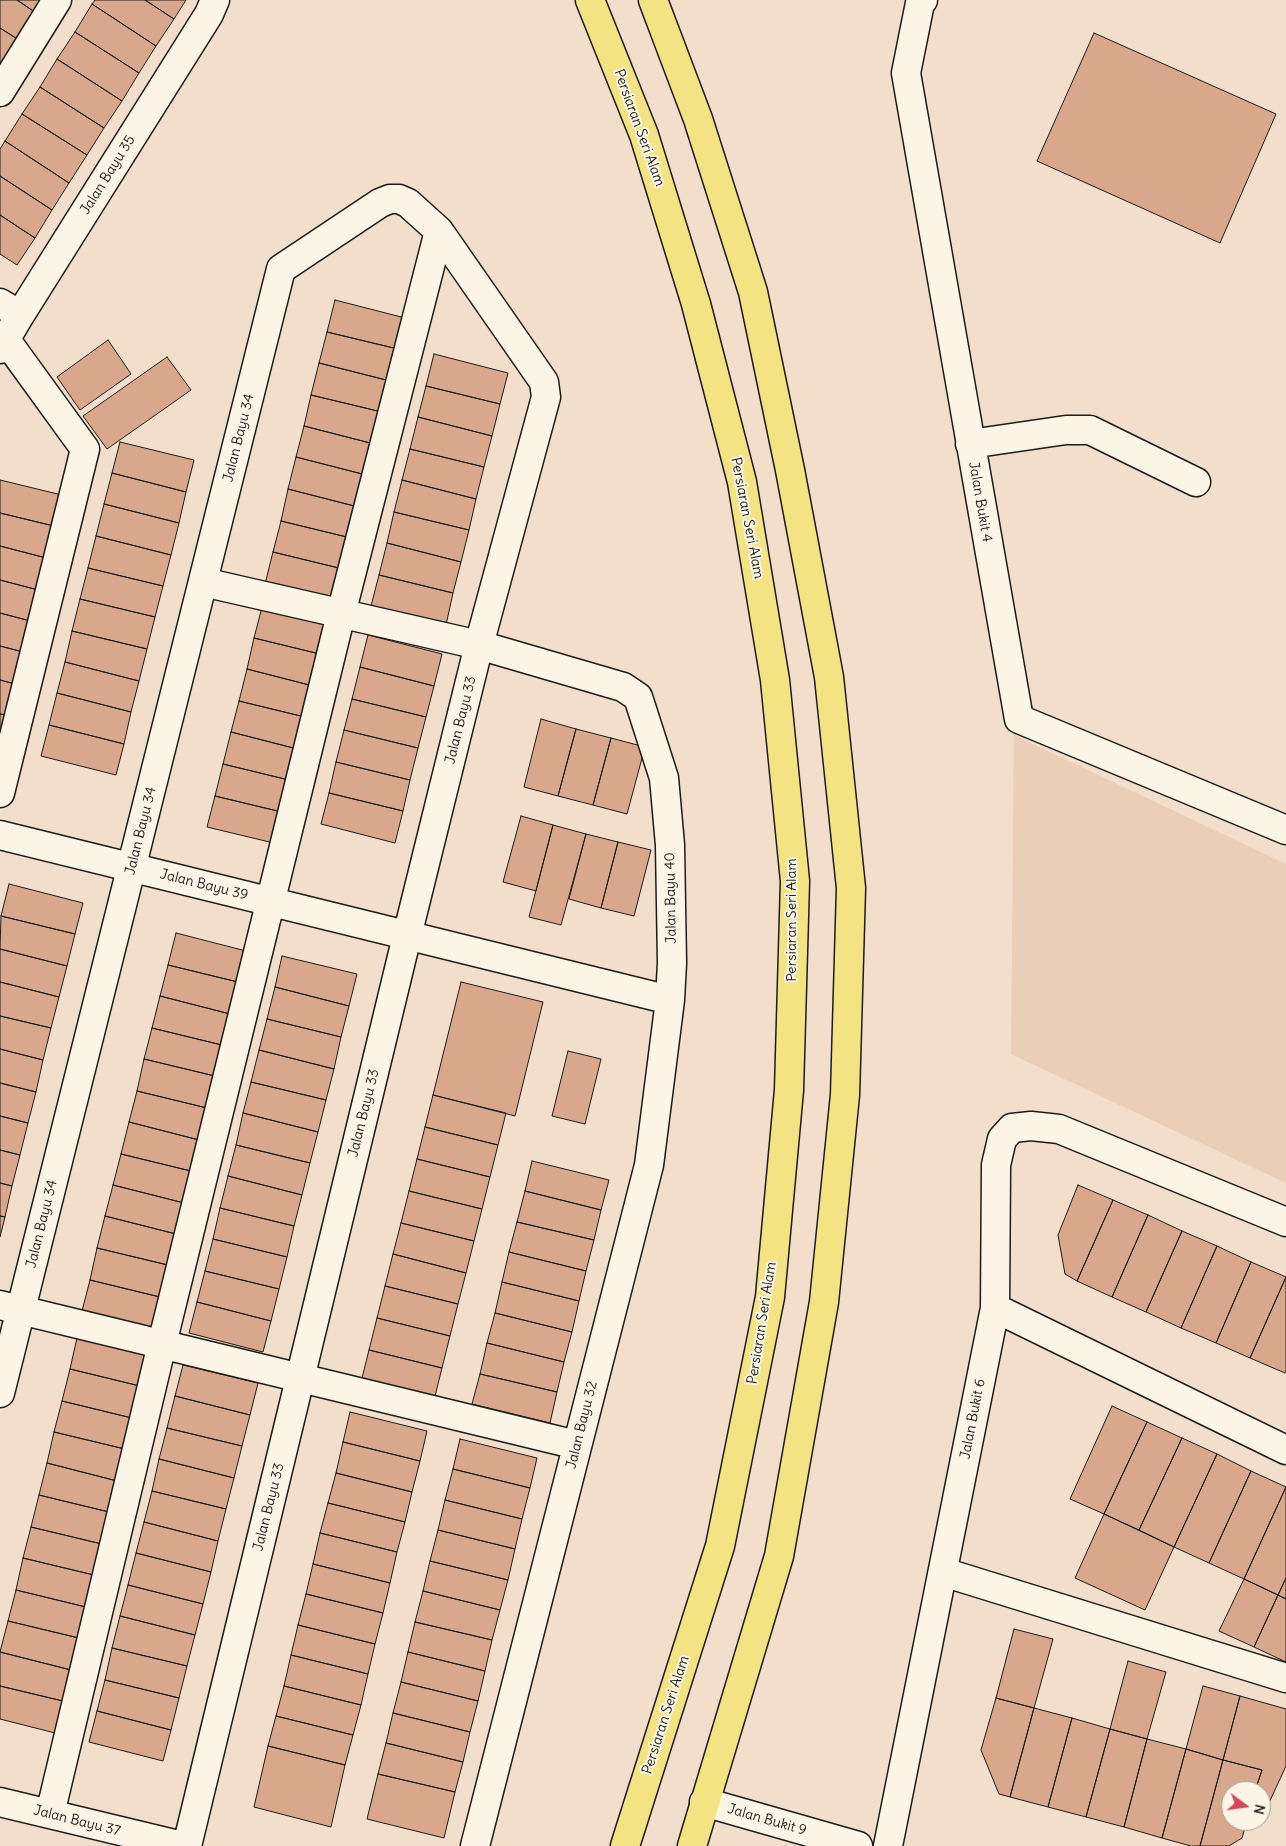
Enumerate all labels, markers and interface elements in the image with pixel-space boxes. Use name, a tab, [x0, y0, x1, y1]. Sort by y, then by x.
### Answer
street label: Persiaran Seri Alam	[610, 67, 668, 189]
street label: Jalan Bayu 35	[77, 132, 139, 218]
street label: Jalan Bayu 34	[220, 392, 258, 484]
street label: Persiaran Seri Alam	[727, 456, 767, 580]
street label: Jalan Bukit 4	[965, 460, 995, 544]
street label: Jalan Bayu 33	[442, 674, 480, 766]
street label: Jalan Bayu 34	[122, 785, 160, 877]
street label: Jalan Bayu 40	[662, 852, 680, 944]
street label: Persiaran Seri Alam	[784, 858, 800, 982]
street label: Jalan Bayu 39	[158, 866, 250, 904]
street label: Jalan Bayu 33	[345, 1067, 383, 1159]
street label: Jalan Bayu 34	[23, 1178, 61, 1270]
street label: Persiaran Seri Alam	[744, 1261, 780, 1385]
street label: Jalan Bukit 6	[957, 1377, 989, 1461]
street label: Jalan Bayu 32	[563, 1379, 601, 1471]
street label: Jalan Bayu 33	[250, 1461, 288, 1553]
street label: Persiaran Seri Alam	[639, 1654, 693, 1776]
north arrow	[1221, 1781, 1271, 1831]
street label: Jalan Bukit 9	[726, 1801, 808, 1839]
street label: Jalan Bayu 37	[32, 1802, 122, 1840]
text: N	[1250, 1803, 1269, 1816]

